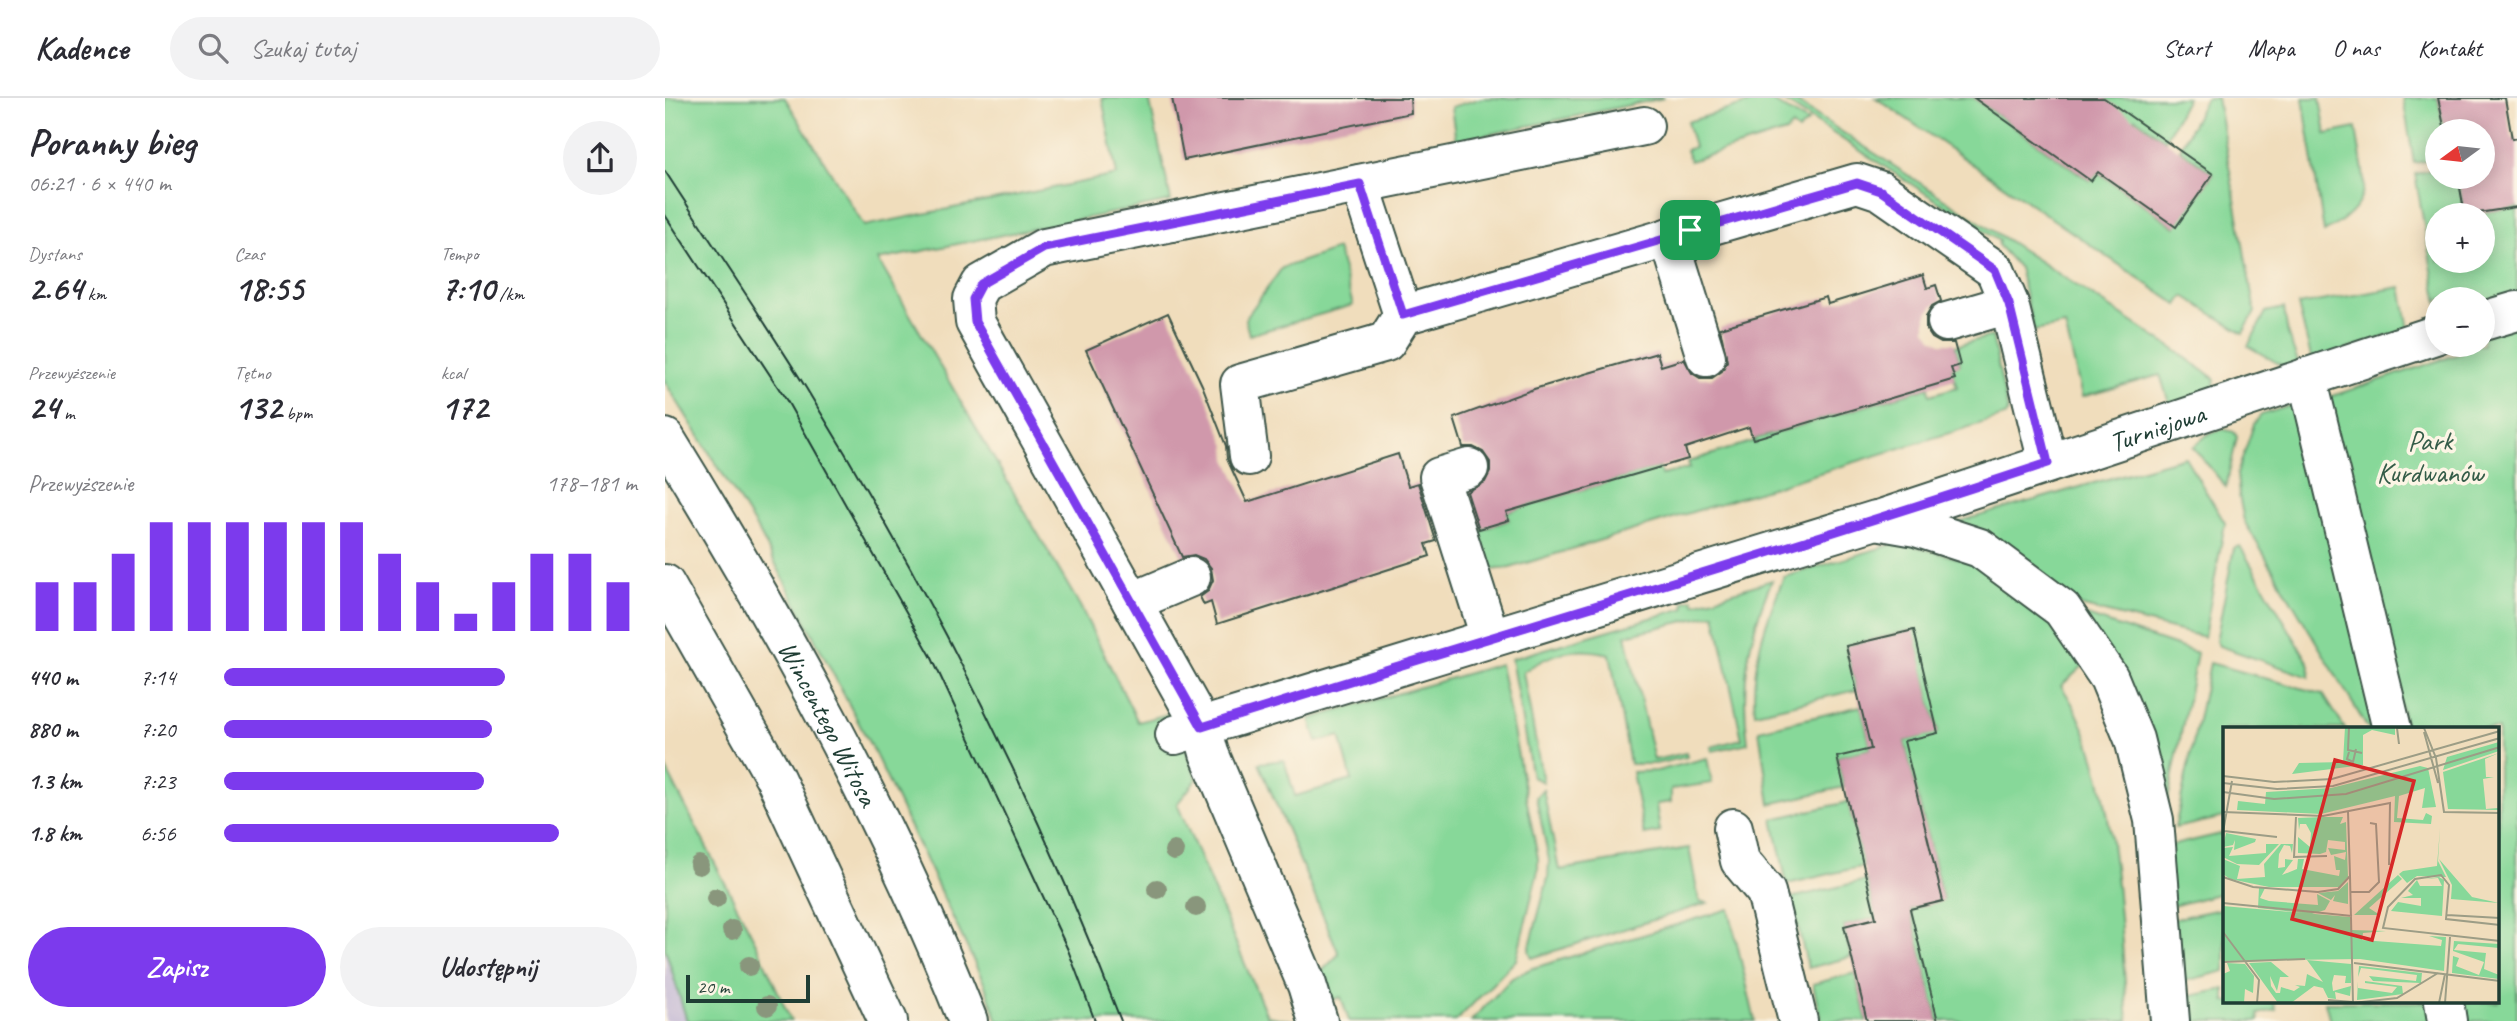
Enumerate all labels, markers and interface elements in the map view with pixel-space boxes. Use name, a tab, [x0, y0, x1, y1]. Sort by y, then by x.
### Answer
search box	[170, 17, 660, 80]
text: Kadence	[35, 27, 128, 69]
icon: search	[194, 29, 232, 67]
text: Szukaj tutaj	[250, 32, 356, 65]
text: Start	[2163, 33, 2210, 63]
text: Mapa	[2248, 33, 2295, 63]
text: O nas	[2333, 33, 2380, 63]
text: Kontakt	[2418, 33, 2482, 63]
text: Poranny bieg	[28, 119, 196, 166]
north arrow	[2425, 119, 2495, 189]
map controls	[2425, 119, 2495, 357]
button: share	[563, 121, 637, 195]
text: 06:21 · 6 × 440 m	[28, 169, 171, 198]
pin	[1660, 200, 1720, 260]
button: +	[2425, 203, 2495, 273]
icon: arrive	[1671, 211, 1709, 249]
text: Dystans	[28, 242, 82, 266]
text: Czas	[234, 242, 264, 266]
text: Tempo	[441, 242, 478, 266]
text: 2.64	[28, 266, 83, 311]
text: 18:55	[234, 266, 303, 311]
text: 7:10	[441, 266, 495, 311]
text: km	[83, 282, 106, 306]
text: /km	[495, 282, 524, 306]
button: −	[2425, 287, 2495, 357]
text: Przewyższenie	[28, 361, 115, 385]
text: Tętno	[234, 361, 271, 385]
text: kcal	[441, 361, 466, 385]
text: 24	[28, 385, 60, 430]
text: 132	[234, 385, 282, 430]
text: 172	[441, 385, 488, 430]
street label: Turniejowa	[2105, 395, 2211, 460]
text: m	[60, 401, 75, 425]
text: bpm	[282, 401, 312, 425]
park label: Park Kurdwanów	[2377, 423, 2486, 490]
text: Przewyższenie	[28, 469, 133, 498]
text: 178–181 m	[546, 469, 637, 498]
street label: Wincentego Witosa	[771, 635, 887, 813]
text: 440 m	[28, 663, 78, 692]
text: 7:14	[140, 663, 176, 692]
text: 880 m	[28, 715, 78, 744]
text: 7:20	[140, 715, 176, 744]
inset map	[2223, 727, 2499, 1004]
text: 1.3 km	[28, 767, 82, 796]
text: 7:23	[140, 767, 176, 796]
text: 1.8 km	[28, 819, 82, 848]
text: 6:56	[140, 819, 176, 848]
button: Zapisz	[28, 927, 326, 1007]
button: Udostępnij	[340, 927, 637, 1007]
scale bar	[686, 972, 810, 1004]
text: 20 m	[697, 975, 729, 999]

